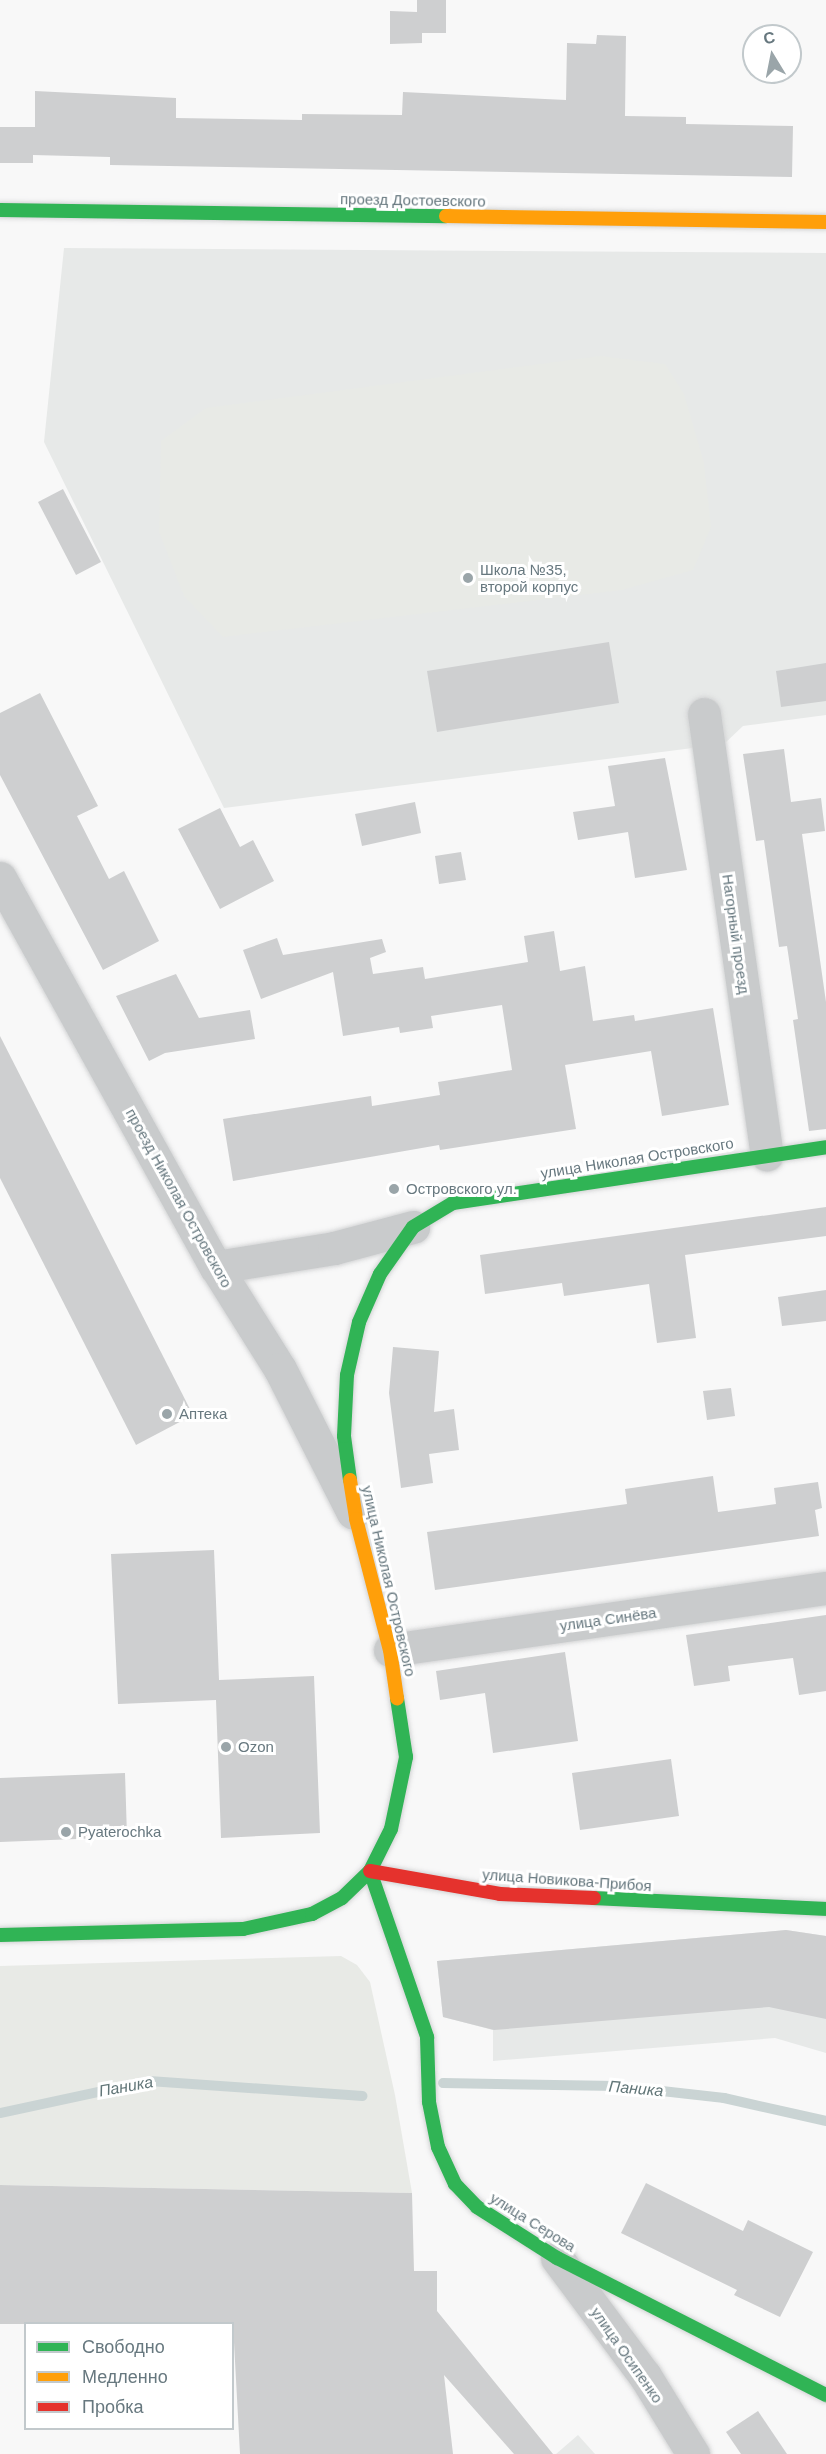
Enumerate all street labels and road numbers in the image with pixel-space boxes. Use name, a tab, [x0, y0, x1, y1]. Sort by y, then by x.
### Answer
street label: проезд Достоевского	[340, 190, 486, 210]
street label: Нагорный проезд	[719, 873, 753, 995]
street label: проезд Николая Островского	[122, 1105, 236, 1291]
street label: улица Николая Островского	[539, 1134, 735, 1182]
street label: улица Николая Островского	[358, 1484, 420, 1678]
street label: улица Синёва	[559, 1603, 657, 1635]
street label: улица Новикова-Прибоя	[482, 1865, 652, 1895]
street label: улица Серова	[487, 2189, 579, 2255]
street label: улица Осипенко	[587, 2304, 667, 2406]

